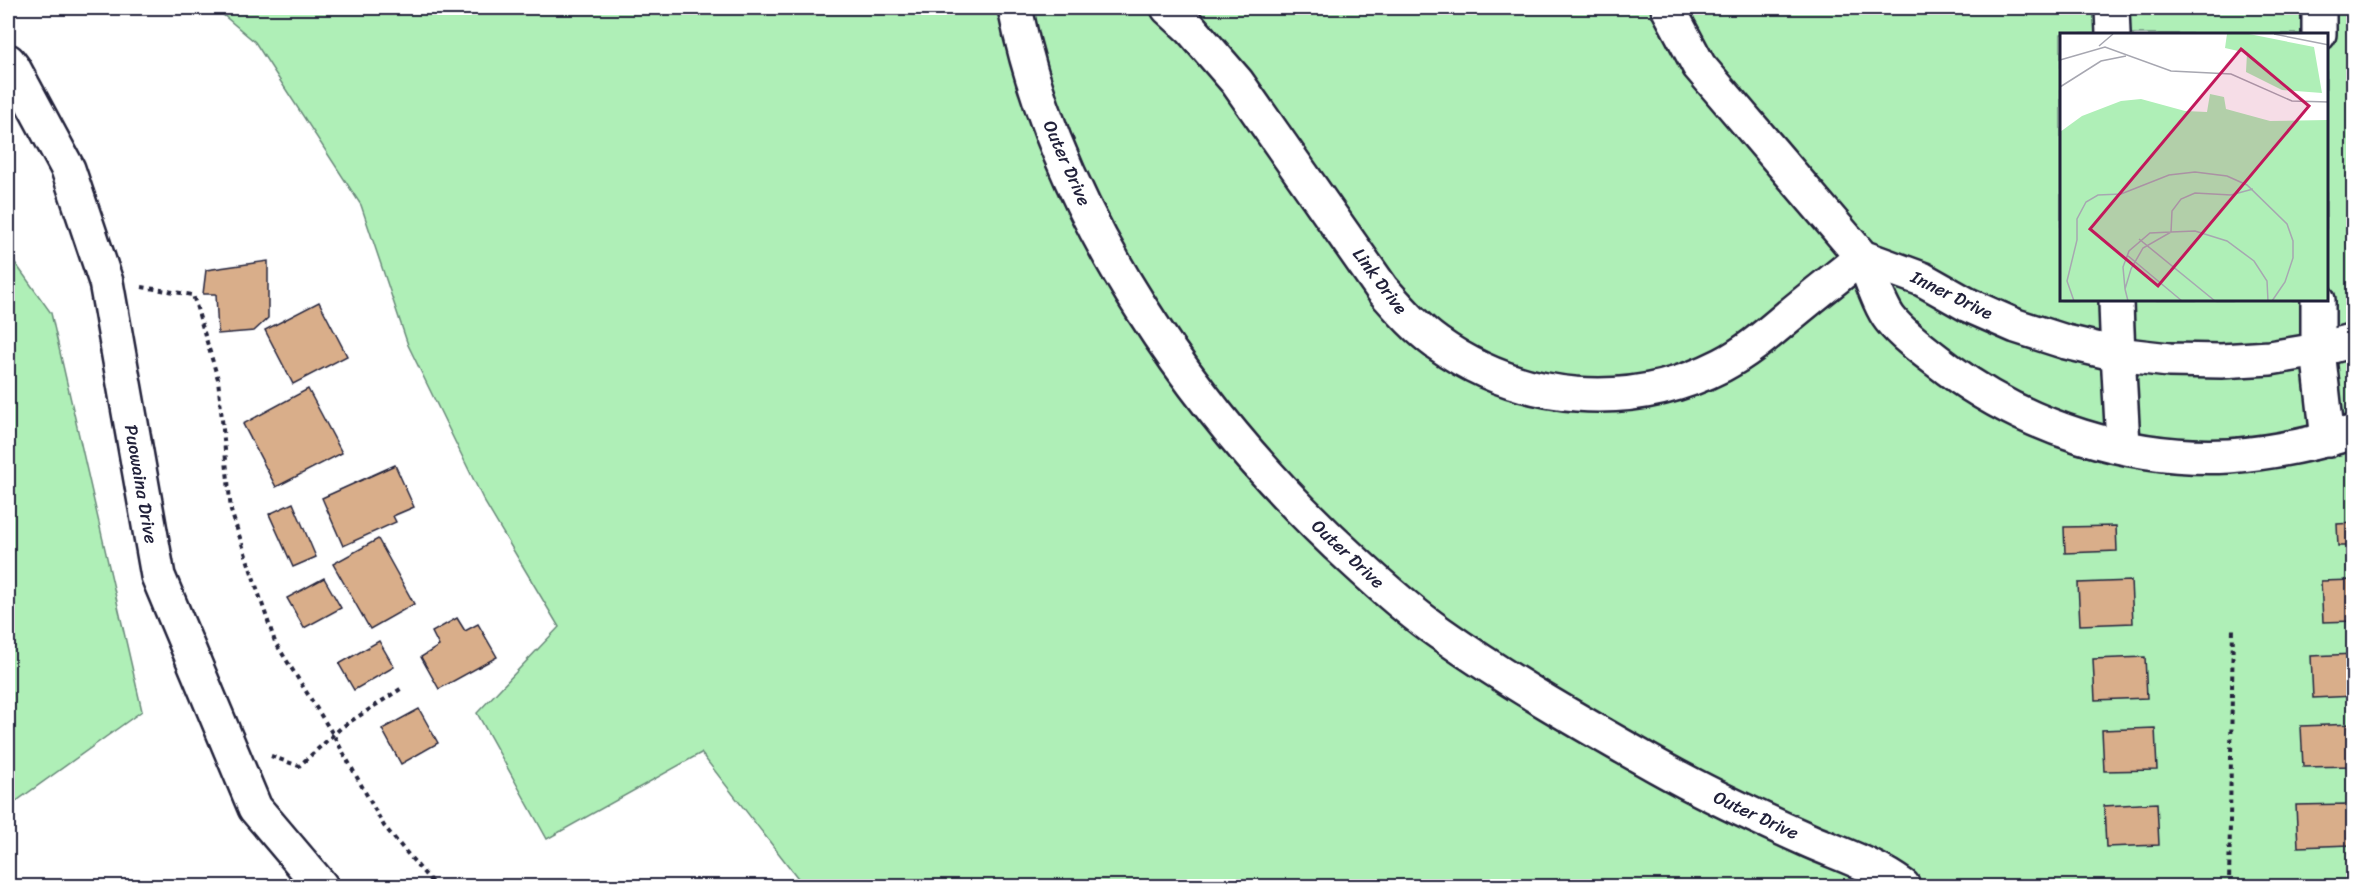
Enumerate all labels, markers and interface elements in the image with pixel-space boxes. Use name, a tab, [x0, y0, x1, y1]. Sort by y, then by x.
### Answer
inset map	[2060, 33, 2328, 302]
street label: Outer Drive	[1034, 115, 1100, 211]
street label: Link Drive	[1344, 240, 1416, 322]
street label: Inner Drive	[1905, 261, 1999, 329]
street label: Puowaina Drive	[115, 422, 167, 546]
street label: Outer Drive	[1304, 511, 1392, 597]
street label: Outer Drive	[1708, 781, 1804, 849]

